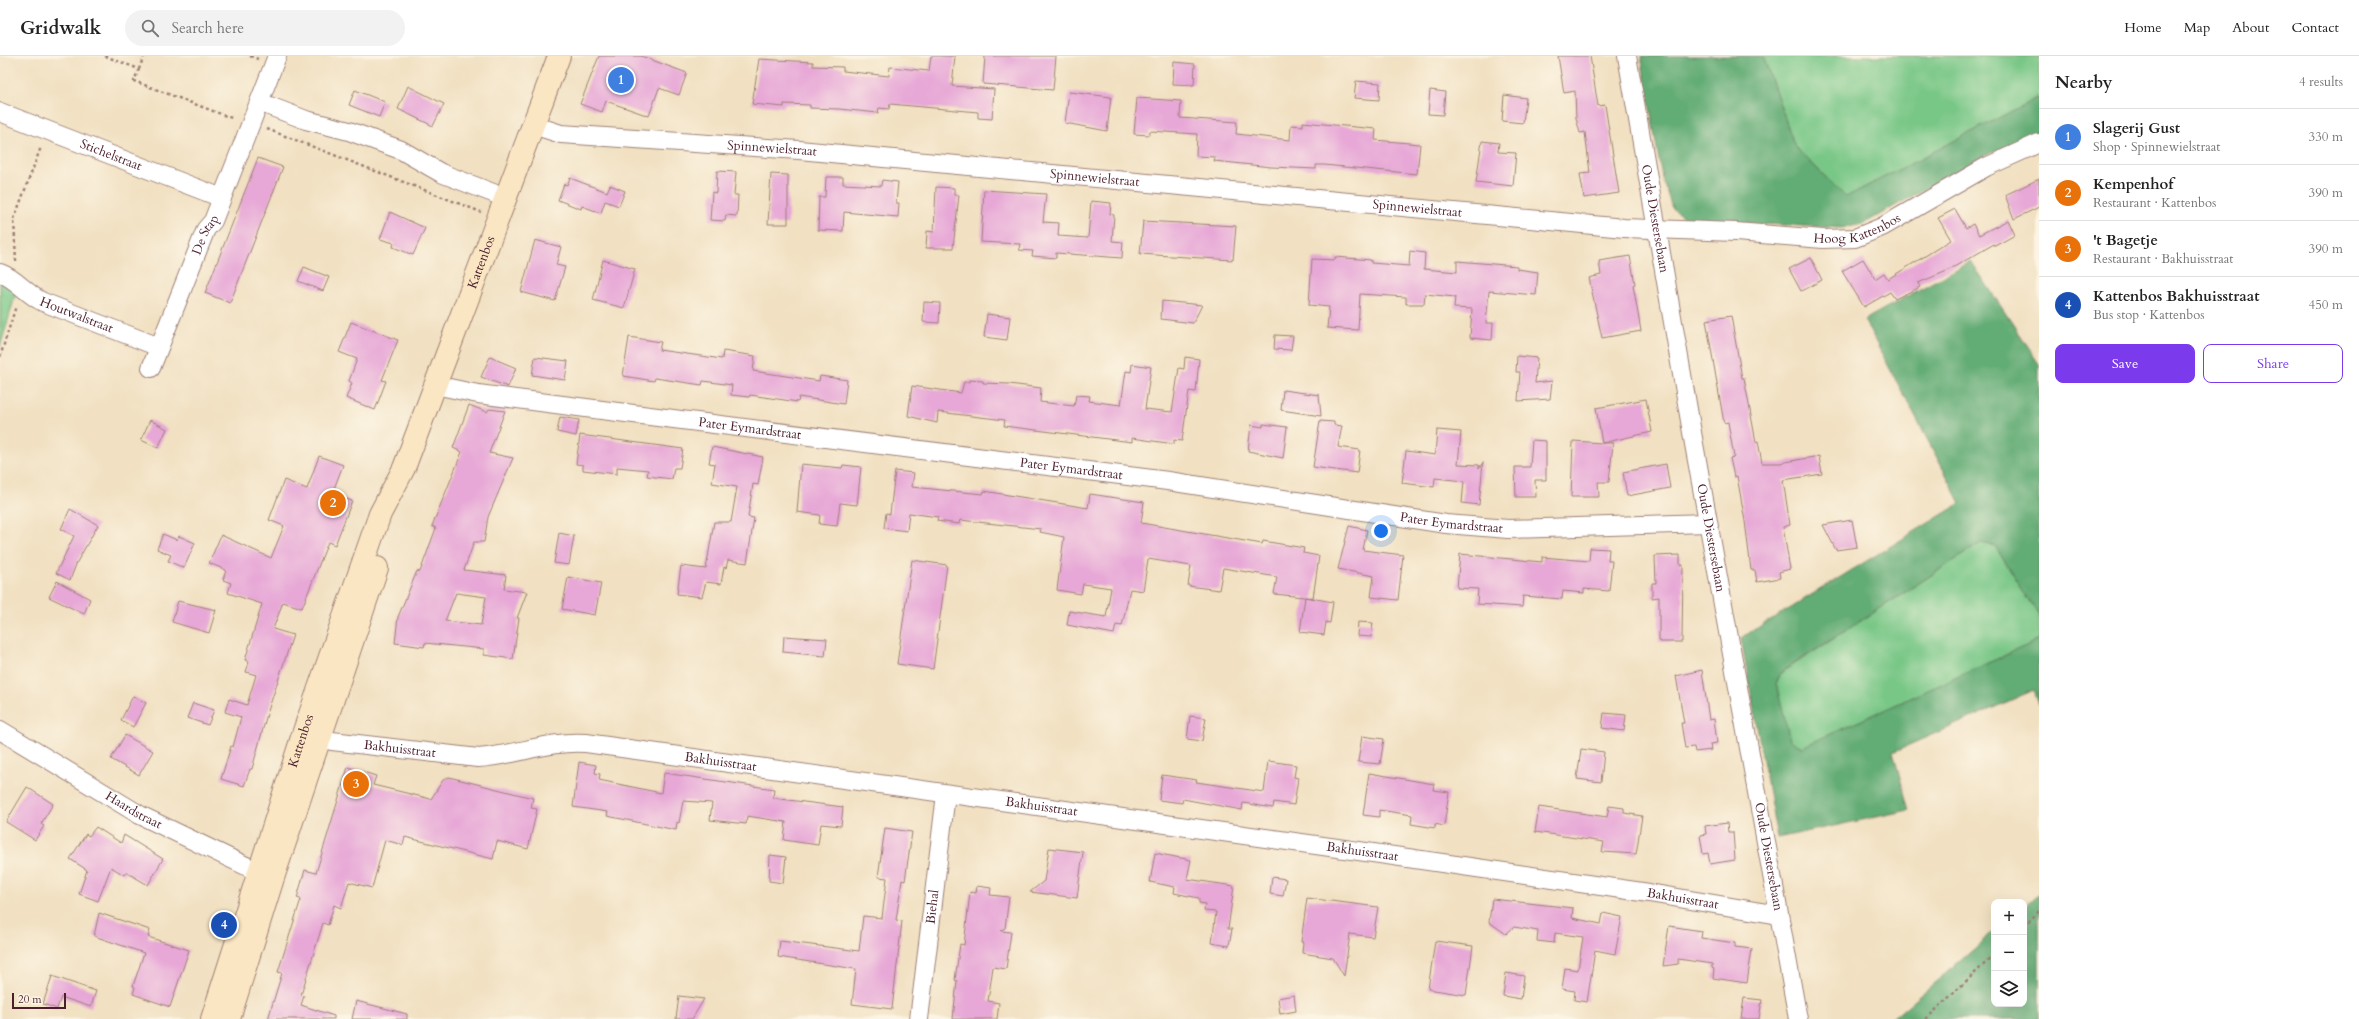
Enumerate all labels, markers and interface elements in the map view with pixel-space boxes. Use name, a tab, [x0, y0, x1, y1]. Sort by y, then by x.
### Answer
search box	[125, 10, 405, 46]
text: Gridwalk	[20, 15, 101, 41]
icon: search	[139, 17, 161, 39]
text: Search here	[171, 18, 244, 38]
text: Home	[2124, 18, 2162, 37]
text: Map	[2184, 18, 2210, 37]
text: About	[2232, 18, 2269, 37]
text: Contact	[2291, 18, 2339, 37]
pin: 1	[608, 65, 634, 95]
text: Nearby	[2055, 71, 2112, 94]
text: 4 results	[2299, 73, 2343, 91]
text: Slagerij Gust	[2093, 118, 2180, 138]
text: 1	[2065, 128, 2071, 146]
text: 330 m	[2309, 128, 2343, 146]
street label: Stichelstraat	[77, 135, 145, 175]
street label: Spinnewielstraat	[727, 136, 818, 161]
text: Shop · Spinnewielstraat	[2093, 138, 2220, 156]
street label: Oude Diestersebaan	[1637, 163, 1673, 275]
street label: Spinnewielstraat	[1049, 165, 1140, 191]
text: Kempenhof	[2093, 174, 2174, 194]
text: 2	[2065, 184, 2071, 202]
text: 390 m	[2309, 184, 2343, 202]
text: Restaurant · Kattenbos	[2093, 194, 2216, 212]
street label: Spinnewielstraat	[1372, 195, 1463, 222]
street label: Hoog Kattenbos	[1813, 209, 1904, 248]
street label: De Stap	[188, 213, 223, 257]
text: 't Bagetje	[2093, 230, 2158, 250]
street label: Kattenbos	[463, 233, 500, 291]
text: 3	[2065, 240, 2071, 258]
text: 390 m	[2309, 240, 2343, 258]
text: Restaurant · Bakhuisstraat	[2093, 250, 2233, 268]
text: Kattenbos Bakhuisstraat	[2093, 286, 2259, 306]
street label: Houtwalstraat	[37, 293, 116, 337]
text: 4	[2065, 296, 2071, 314]
text: 450 m	[2309, 296, 2343, 314]
text: Bus stop · Kattenbos	[2093, 306, 2205, 324]
button: Save	[2055, 344, 2195, 383]
button: Share	[2203, 344, 2343, 383]
street label: Pater Eymardstraat	[697, 413, 802, 444]
street label: Pater Eymardstraat	[1019, 454, 1124, 484]
street label: Oude Diestersebaan	[1692, 482, 1730, 594]
pin: 2	[320, 488, 346, 518]
street label: Pater Eymardstraat	[1399, 508, 1504, 538]
your location	[1371, 521, 1391, 541]
street label: Kattenbos	[284, 712, 318, 770]
street label: Bakhuisstraat	[363, 736, 437, 762]
street label: Bakhuisstraat	[684, 748, 758, 776]
pin: 3	[343, 769, 369, 799]
street label: Haardstraat	[102, 787, 165, 833]
street label: Bakhuisstraat	[1004, 793, 1079, 821]
street label: Oude Diestersebaan	[1750, 801, 1787, 913]
street label: Bakhuisstraat	[1325, 838, 1399, 866]
street label: Bakhuisstraat	[1646, 884, 1720, 914]
street label: Biehal	[921, 888, 944, 925]
map controls	[1991, 899, 2027, 1007]
button: +	[1991, 899, 2027, 935]
pin: 4	[211, 910, 237, 940]
button: −	[1991, 935, 2027, 971]
button: layers	[1991, 971, 2027, 1007]
scale bar	[12, 991, 66, 1010]
text: 20 m	[18, 992, 42, 1007]

